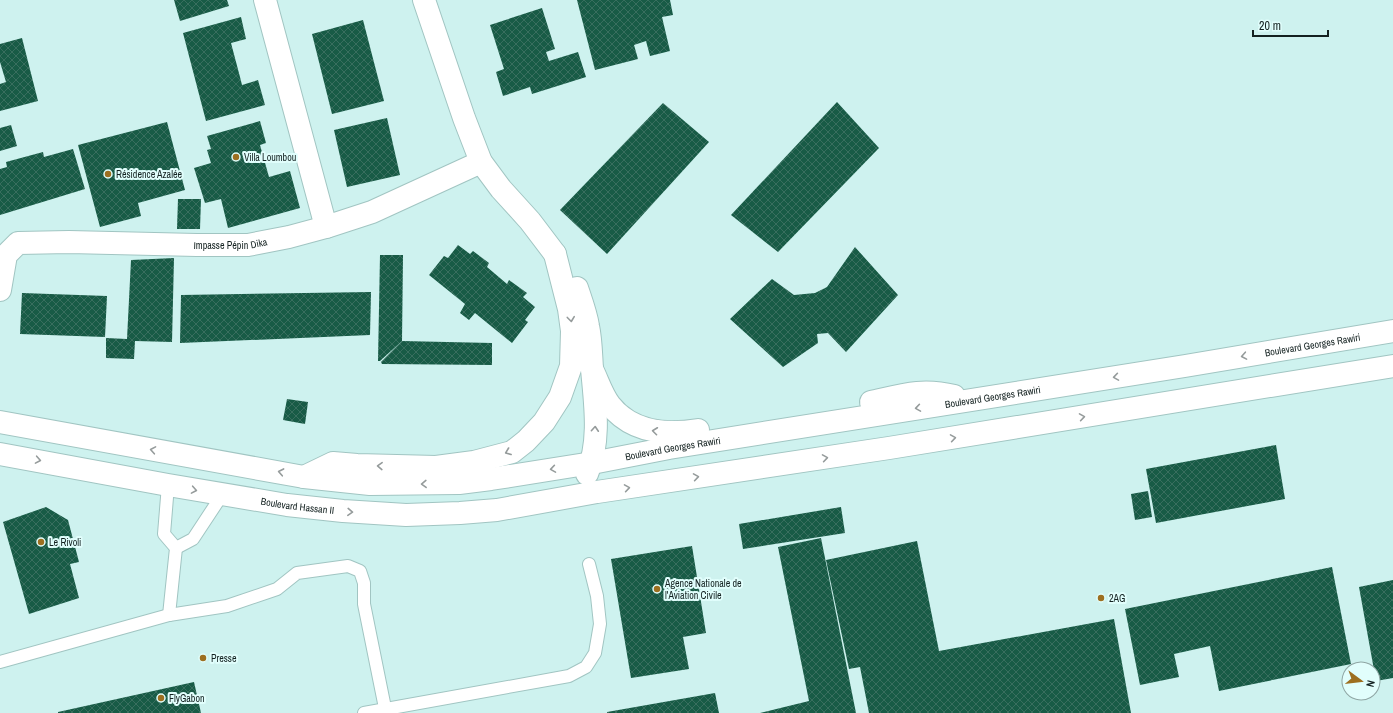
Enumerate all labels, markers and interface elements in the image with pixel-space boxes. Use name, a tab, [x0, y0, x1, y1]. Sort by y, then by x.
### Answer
scale bar	[1253, 12, 1328, 38]
text: 20 m	[1259, 18, 1281, 34]
place label: Villa Loumbou	[244, 151, 296, 164]
marker: Villa Loumbou	[231, 152, 241, 162]
place label: Résidence Azalée	[116, 168, 183, 181]
marker: Résidence Azalée	[103, 169, 113, 179]
street label: Impasse Pépin Dika	[193, 235, 269, 252]
one-way arrow	[566, 316, 575, 322]
street label: Boulevard Georges Rawiri	[1264, 330, 1361, 359]
one-way arrow	[1241, 351, 1247, 360]
one-way arrow	[1113, 372, 1119, 381]
street label: Boulevard Georges Rawiri	[944, 383, 1041, 411]
one-way arrow	[915, 403, 921, 412]
one-way arrow	[1079, 413, 1085, 422]
one-way arrow	[591, 426, 600, 432]
one-way arrow	[652, 427, 658, 436]
street label: Boulevard Georges Rawiri	[624, 433, 721, 463]
one-way arrow	[950, 434, 957, 443]
one-way arrow	[150, 446, 156, 455]
one-way arrow	[504, 448, 511, 456]
one-way arrow	[822, 454, 828, 463]
one-way arrow	[35, 456, 42, 464]
one-way arrow	[377, 462, 383, 470]
one-way arrow	[550, 464, 556, 473]
one-way arrow	[278, 469, 284, 477]
one-way arrow	[693, 473, 700, 482]
one-way arrow	[421, 479, 427, 488]
one-way arrow	[624, 484, 631, 493]
one-way arrow	[191, 485, 197, 494]
street label: Boulevard Hassan II	[260, 494, 335, 517]
one-way arrow	[347, 507, 353, 516]
place label: Le Rivoli	[49, 536, 81, 549]
marker: Le Rivoli	[36, 537, 46, 547]
place label: Agence Nationale de l'Aviation Civile	[664, 577, 742, 602]
marker: Agence Nationale de l'Aviation Civile	[652, 584, 662, 594]
place label: 2AG	[1109, 592, 1125, 605]
marker: 2AG	[1096, 593, 1106, 603]
place label: Presse	[211, 652, 237, 665]
marker: Presse	[198, 653, 208, 663]
north arrow	[1341, 661, 1381, 701]
text: N	[1363, 679, 1378, 689]
place label: FlyGabon	[169, 692, 205, 705]
marker: FlyGabon	[156, 693, 166, 703]

